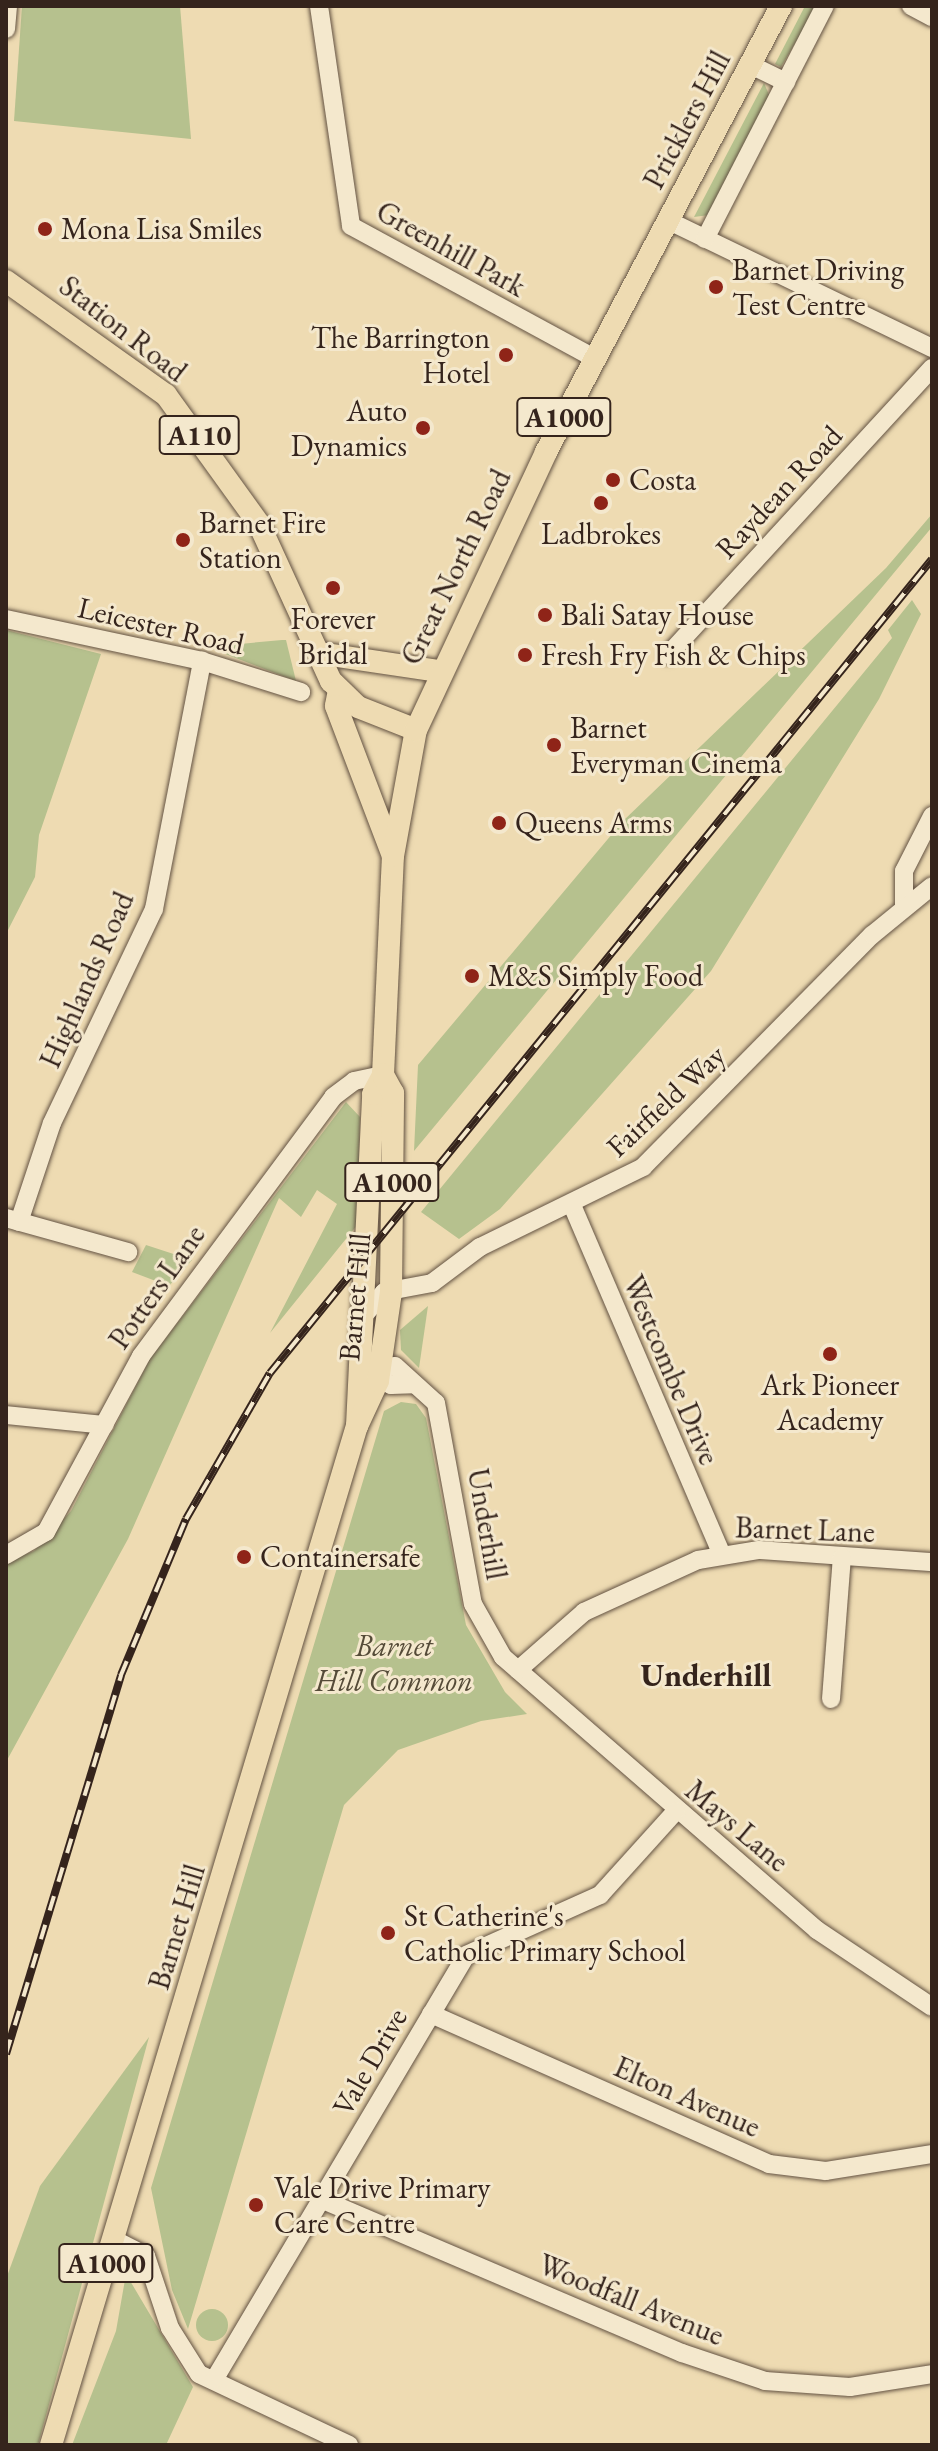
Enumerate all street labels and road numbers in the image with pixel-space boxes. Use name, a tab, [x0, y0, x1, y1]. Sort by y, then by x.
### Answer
street label: Pricklers Hill	[636, 45, 738, 195]
street label: Greenhill Park	[370, 193, 532, 305]
street label: Station Road	[52, 268, 194, 390]
road number: A1000	[516, 393, 612, 441]
road number: A110	[157, 411, 241, 459]
street label: Raydean Road	[708, 418, 850, 566]
street label: Great North Road	[393, 463, 519, 671]
street label: Leicester Road	[74, 589, 248, 663]
street label: Highlands Road	[32, 886, 142, 1074]
street label: Fairfield Way	[599, 1037, 733, 1165]
road number: A1000	[344, 1158, 440, 1206]
street label: Potters Lane	[101, 1218, 213, 1356]
street label: Barnet Hill	[331, 1231, 379, 1363]
street label: Westcombe Drive	[615, 1270, 727, 1470]
street label: Underhill	[460, 1466, 514, 1582]
street label: Barnet Lane	[735, 1510, 875, 1550]
street label: Mays Lane	[678, 1772, 796, 1880]
street label: Barnet Hill	[141, 1860, 213, 1994]
street label: Vale Drive	[325, 2002, 415, 2122]
street label: Elton Avenue	[608, 2049, 766, 2145]
road number: A1000	[58, 2239, 154, 2287]
street label: Woodfall Avenue	[533, 2246, 729, 2354]

